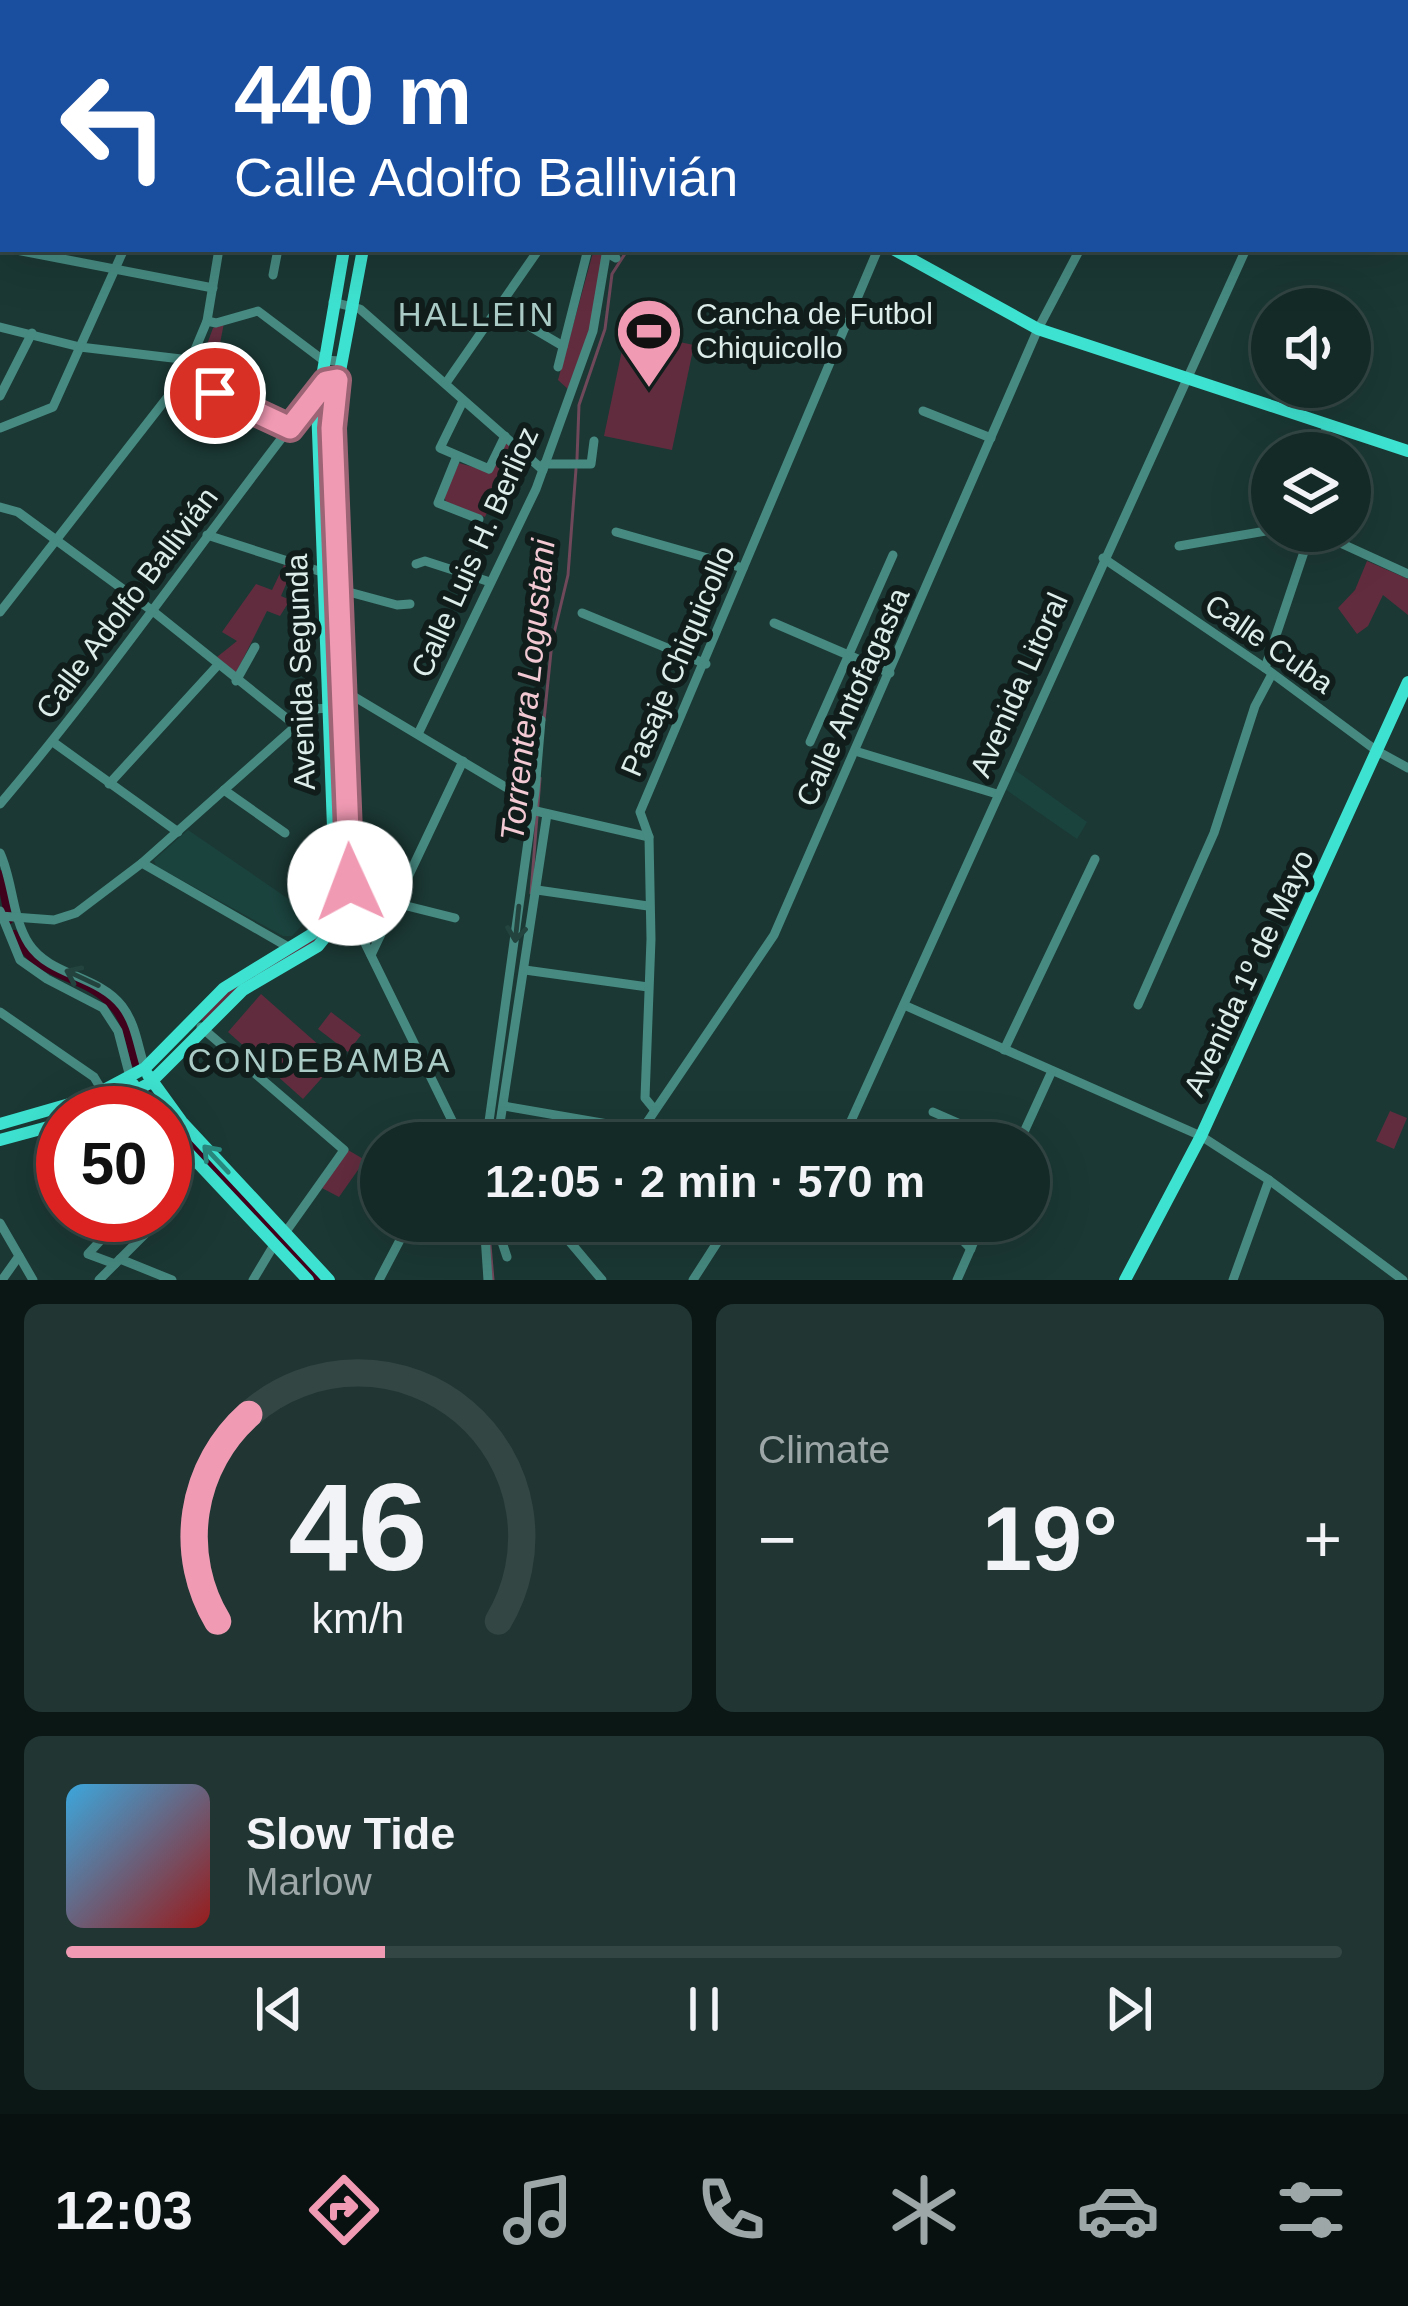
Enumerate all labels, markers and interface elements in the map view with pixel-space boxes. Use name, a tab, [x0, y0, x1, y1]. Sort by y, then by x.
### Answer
icon: left	[36, 48, 192, 204]
text: 440 m	[234, 48, 472, 142]
text: Calle Adolfo Ballivián	[234, 147, 738, 207]
map controls	[1251, 288, 1371, 552]
button: sound	[1251, 288, 1371, 408]
district label: HALLEIN	[398, 296, 556, 333]
sports icon: Cancha de Futbol Chiquicollo	[614, 296, 684, 390]
place label: Cancha de Futbol Chiquicollo	[696, 297, 933, 364]
pin	[164, 342, 266, 444]
icon: arrive	[182, 360, 248, 426]
street label: Calle Luis H. Berlioz	[405, 422, 545, 682]
button: layers	[1251, 432, 1371, 552]
street label: Calle Adolfo Ballivián	[29, 481, 224, 725]
water label: Torrentera Logustani	[493, 536, 562, 843]
street label: Pasaje Chiquicollo	[614, 541, 741, 781]
street label: Avenida Segunda	[280, 553, 321, 791]
street label: Calle Antofagasta	[790, 582, 916, 811]
street label: Avenida Litoral	[963, 588, 1074, 782]
street label: Calle Cuba	[1199, 588, 1340, 700]
position arrow	[287, 820, 413, 946]
street label: Avenida 1º de Mayo	[1177, 845, 1320, 1101]
one-way arrow	[505, 904, 528, 943]
one-way arrow	[64, 966, 100, 988]
district label: CONDEBAMBA	[188, 1042, 452, 1079]
speed limit sign: 50	[36, 1086, 192, 1242]
one-way arrow	[203, 1144, 231, 1174]
text: 12:05 · 2 min · 570 m	[485, 1156, 925, 1207]
text: Climate	[758, 1428, 890, 1471]
text: 46	[289, 1457, 427, 1596]
text: 19°	[982, 1489, 1118, 1589]
text: −	[758, 1502, 797, 1576]
text: +	[1303, 1502, 1342, 1576]
text: km/h	[312, 1594, 404, 1642]
text: Slow Tide	[246, 1808, 455, 1859]
text: Marlow	[246, 1860, 372, 1903]
icon: previous	[246, 1976, 312, 2042]
icon: pause	[671, 1976, 737, 2042]
icon: next	[1096, 1976, 1162, 2042]
icon: directions	[302, 2168, 386, 2252]
icon: music	[496, 2168, 580, 2252]
icon: phone	[689, 2168, 773, 2252]
icon: climate	[882, 2168, 966, 2252]
icon: car	[1076, 2168, 1160, 2252]
icon: filters	[1269, 2168, 1353, 2252]
text: 12:03	[55, 2180, 193, 2240]

